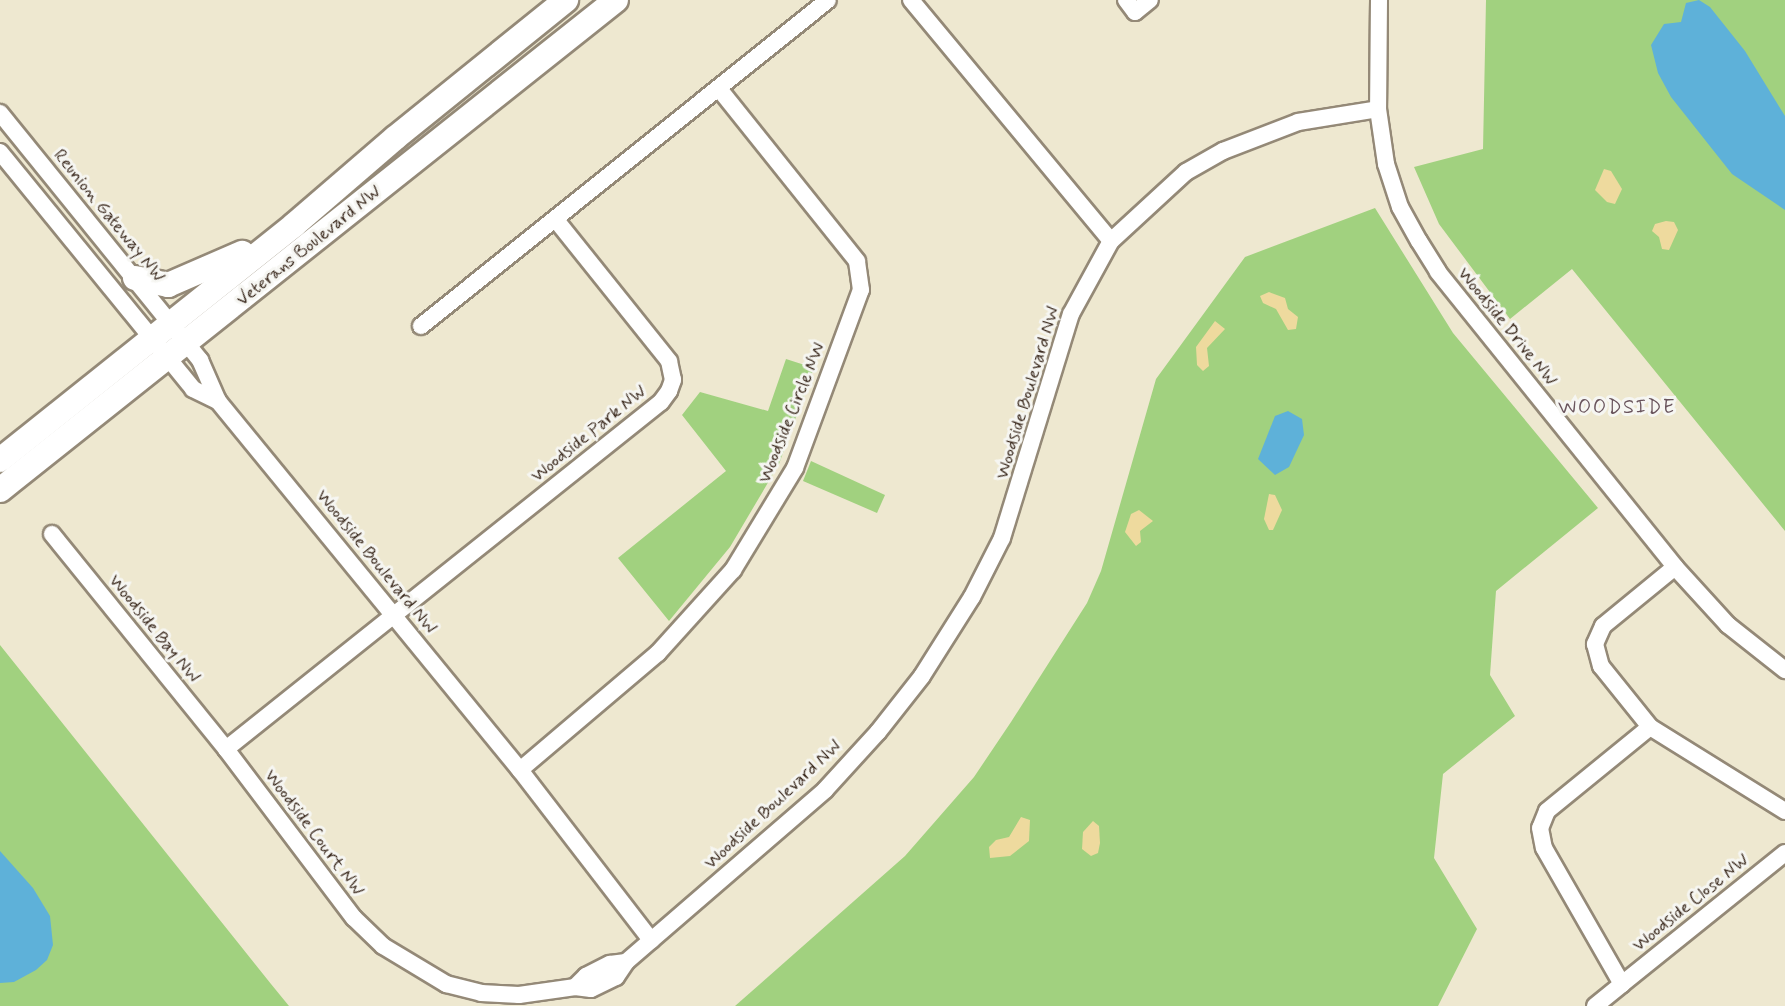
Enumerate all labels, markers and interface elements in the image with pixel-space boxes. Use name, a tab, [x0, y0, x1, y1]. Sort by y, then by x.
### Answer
street label: Reunion Gateway NW	[48, 144, 170, 288]
street label: Veterans Boulevard NW	[233, 182, 385, 310]
street label: Woodside Drive NW	[1453, 264, 1561, 390]
street label: Woodside Boulevard NW	[992, 306, 1064, 480]
street label: Woodside Circle NW	[754, 340, 830, 486]
street label: Woodside Park NW	[528, 381, 650, 487]
district label: WOODSIDE	[1561, 395, 1673, 419]
street label: Woodside Boulevard NW	[312, 487, 440, 637]
street label: Woodside Bay NW	[103, 570, 205, 688]
street label: Woodside Boulevard NW	[701, 737, 845, 873]
street label: Woodside Court NW	[261, 767, 367, 899]
street label: Woodside Close NW	[1628, 849, 1754, 957]

